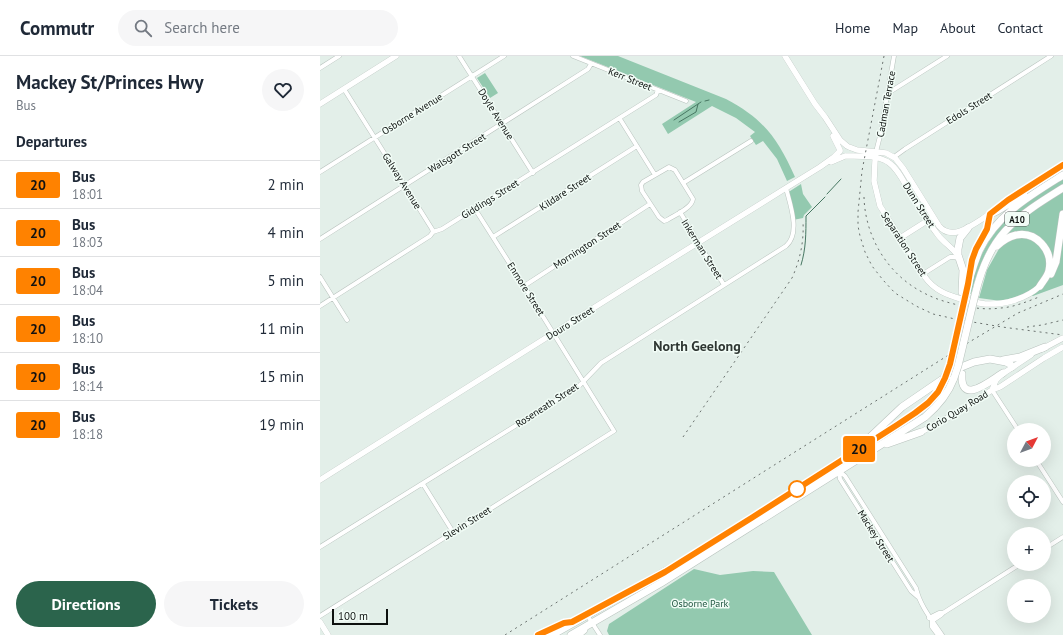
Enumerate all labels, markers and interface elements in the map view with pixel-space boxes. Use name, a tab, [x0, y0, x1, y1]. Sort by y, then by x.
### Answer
search box	[118, 10, 398, 46]
text: Commutr	[20, 16, 94, 40]
icon: search	[132, 17, 154, 39]
text: Search here	[164, 18, 240, 37]
text: Home	[835, 19, 870, 37]
text: Map	[892, 19, 918, 37]
text: About	[940, 19, 976, 37]
text: Contact	[998, 19, 1043, 37]
street label: Kerr Street	[606, 64, 654, 94]
button: heart	[262, 69, 304, 111]
text: Mackey St/Princes Hwy	[16, 70, 204, 94]
street label: Cadman Terrace	[874, 70, 898, 138]
street label: Doyle Avenue	[475, 86, 517, 142]
street label: Edols Street	[944, 89, 995, 127]
street label: Osborne Avenue	[379, 90, 445, 138]
text: Bus	[16, 97, 36, 114]
street label: Walsgott Street	[426, 130, 489, 176]
text: Departures	[16, 132, 87, 151]
street label: Galway Avenue	[379, 150, 425, 212]
text: Bus	[72, 167, 95, 186]
street label: Kildare Street	[537, 170, 594, 213]
text: 2 min	[267, 175, 304, 194]
text: 20	[30, 176, 46, 194]
street label: Giddings Street	[459, 176, 522, 222]
street label: Dunn Street	[900, 180, 938, 231]
text: 18:01	[72, 186, 103, 203]
street label: Separation Street	[878, 209, 930, 279]
road number: A10	[1005, 212, 1029, 226]
text: Bus	[72, 215, 95, 234]
street label: Inkerman Street	[678, 217, 726, 282]
street label: Mornington Street	[551, 218, 624, 272]
text: 4 min	[267, 223, 304, 242]
text: 20	[30, 224, 46, 242]
text: 18:03	[72, 234, 103, 251]
street label: Enmore Street	[504, 260, 548, 319]
text: Bus	[72, 263, 95, 282]
text: 5 min	[267, 271, 304, 290]
text: 20	[30, 272, 46, 290]
text: 18:04	[72, 282, 103, 299]
street label: Douro Street	[544, 303, 597, 343]
text: Bus	[72, 311, 95, 330]
text: 11 min	[259, 319, 304, 338]
text: 20	[30, 320, 46, 338]
text: 18:10	[72, 330, 103, 347]
district label: North Geelong	[653, 337, 741, 355]
text: Bus	[72, 359, 95, 378]
text: 15 min	[259, 367, 304, 386]
text: 20	[30, 368, 46, 386]
text: 18:14	[72, 378, 103, 395]
street label: Roseneath Street	[513, 379, 582, 430]
street label: Corio Quay Road	[924, 387, 990, 435]
text: Bus	[72, 407, 95, 426]
text: 19 min	[259, 415, 304, 434]
text: 20	[30, 416, 46, 434]
north arrow	[1007, 423, 1051, 467]
map controls	[1007, 423, 1051, 623]
text: 18:18	[72, 426, 103, 443]
line badge: 20	[841, 436, 877, 462]
text: 20	[851, 440, 867, 458]
button: locate	[1007, 475, 1051, 519]
unlabelled marker	[788, 480, 806, 498]
street label: Slevin Street	[441, 503, 494, 543]
street label: Mackey Street	[855, 507, 898, 565]
button: +	[1007, 527, 1051, 571]
button: −	[1007, 579, 1051, 623]
button: Directions	[16, 581, 156, 627]
button: Tickets	[164, 581, 304, 627]
park label: Osborne Park	[672, 597, 729, 610]
scale bar	[332, 607, 388, 626]
text: 100 m	[338, 609, 368, 623]

